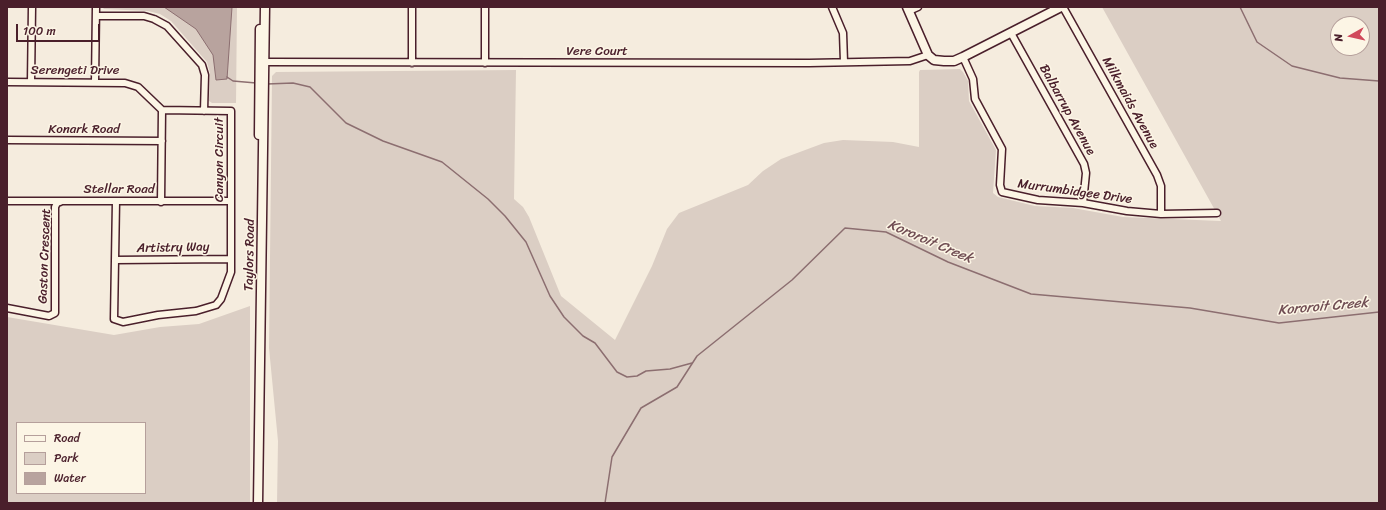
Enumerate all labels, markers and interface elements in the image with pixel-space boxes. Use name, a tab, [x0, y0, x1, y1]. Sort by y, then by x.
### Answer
scale bar	[18, 16, 102, 42]
north arrow	[1330, 16, 1370, 56]
text: 100 m	[23, 20, 56, 42]
text: N	[1329, 33, 1349, 43]
street label: Vere Court	[566, 44, 628, 60]
street label: Milkmaids Avenue	[1098, 54, 1162, 152]
street label: Balbarrup Avenue	[1036, 62, 1098, 158]
street label: Serengeti Drive	[31, 63, 119, 79]
street label: Canyon Circuit	[212, 118, 228, 202]
street label: Konark Road	[48, 122, 120, 138]
street label: Murrumbidgee Drive	[1017, 176, 1133, 208]
street label: Stellar Road	[83, 182, 155, 198]
street label: Gaston Crescent	[36, 208, 54, 304]
water label: Kororoit Creek	[885, 217, 975, 267]
street label: Taylors Road	[242, 219, 258, 291]
street label: Artistry Way	[136, 240, 210, 256]
water label: Kororoit Creek	[1277, 295, 1369, 319]
legend	[16, 422, 146, 494]
text: Road	[54, 427, 80, 449]
text: Park	[54, 447, 79, 469]
text: Water	[54, 467, 86, 489]

